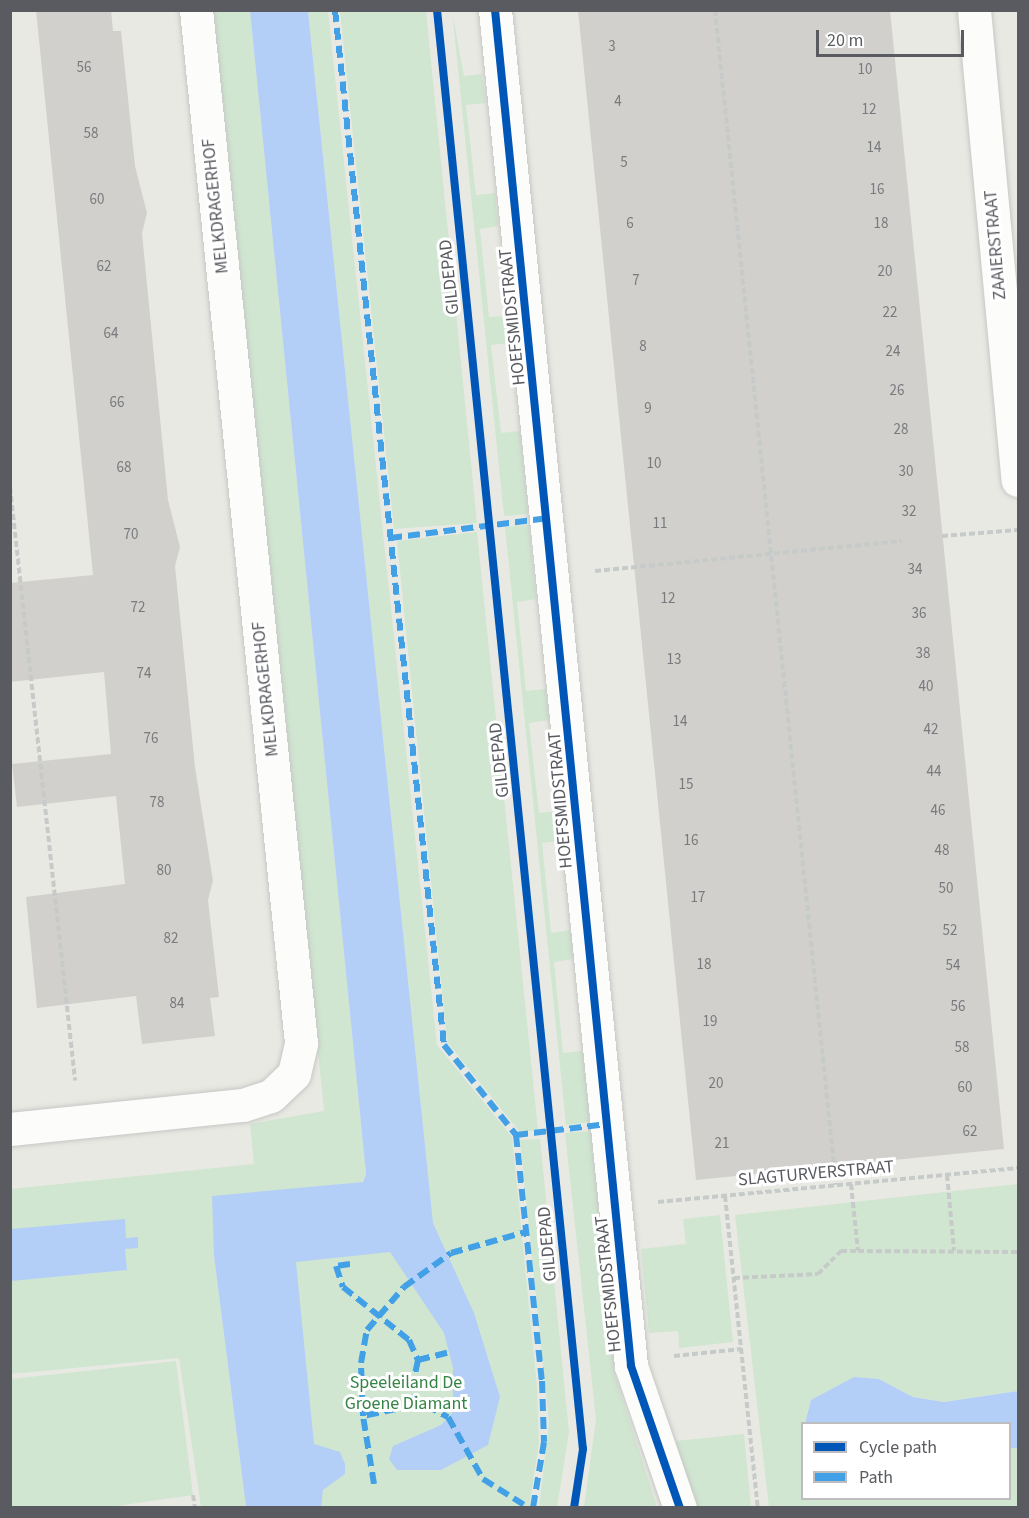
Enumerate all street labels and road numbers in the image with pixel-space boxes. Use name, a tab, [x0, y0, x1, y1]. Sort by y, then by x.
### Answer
street label: MELKDRAGERHOF	[198, 137, 234, 275]
street label: ZAAIERSTRAAT	[980, 189, 1012, 301]
street label: GILDEPAD	[435, 238, 465, 316]
street label: HOEFSMIDSTRAAT	[495, 248, 531, 386]
street label: MELKDRAGERHOF	[248, 620, 284, 758]
street label: GILDEPAD	[485, 721, 515, 799]
street label: HOEFSMIDSTRAAT	[544, 731, 578, 869]
street label: SLAGTURVERSTRAAT	[737, 1156, 895, 1192]
street label: GILDEPAD	[534, 1206, 562, 1282]
street label: HOEFSMIDSTRAAT	[591, 1215, 627, 1353]

